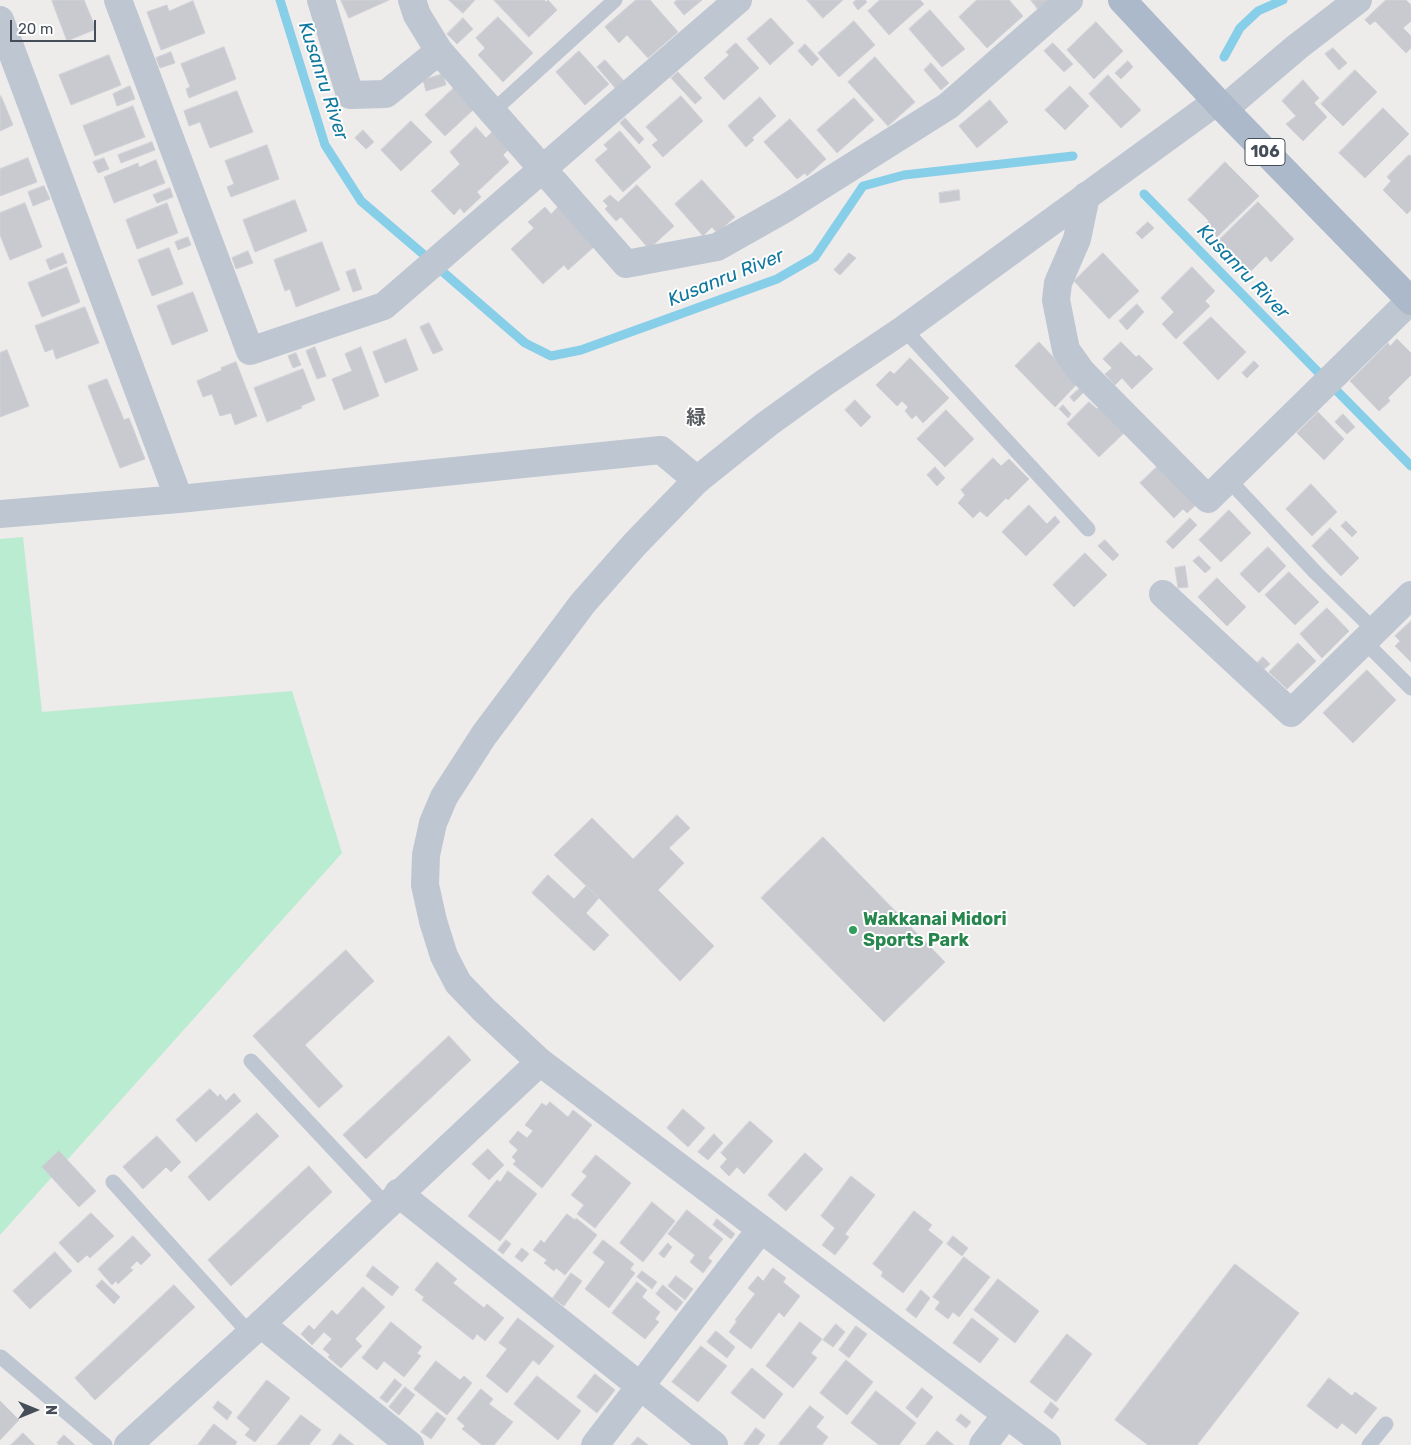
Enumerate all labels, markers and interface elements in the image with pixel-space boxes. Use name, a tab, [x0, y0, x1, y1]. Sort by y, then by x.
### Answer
scale bar	[12, 10, 99, 42]
water label: Kusanru River	[293, 19, 353, 143]
text: 20 m	[18, 20, 53, 38]
road number: 106	[1245, 138, 1285, 166]
water label: Kusanru River	[1192, 220, 1294, 324]
water label: Kusanru River	[665, 244, 787, 312]
district label: 緑	[686, 406, 706, 430]
place label: Wakkanai Midori Sports Park	[863, 909, 1007, 952]
marker: Wakkanai Midori Sports Park	[847, 924, 859, 936]
north arrow	[10, 1385, 60, 1435]
text: N	[42, 1405, 59, 1415]

